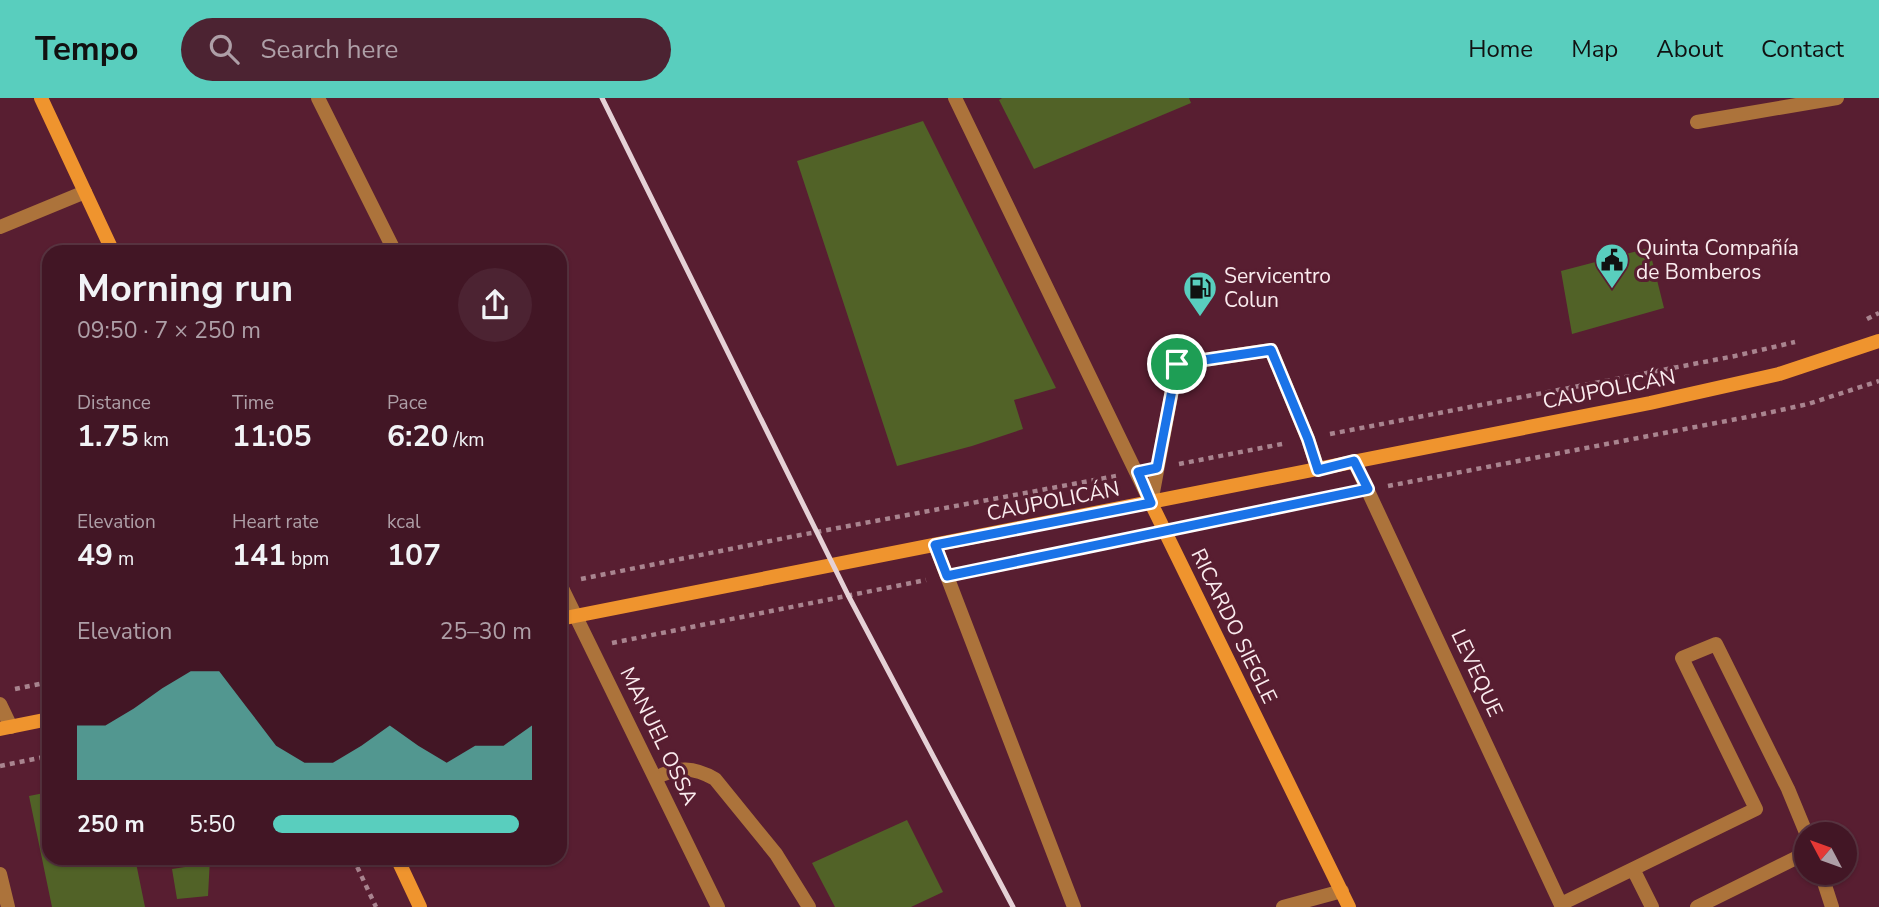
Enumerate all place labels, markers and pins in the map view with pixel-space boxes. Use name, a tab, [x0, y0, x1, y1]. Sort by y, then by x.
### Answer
place label: Quinta Compañía de Bomberos	[1636, 234, 1799, 286]
public building icon: Quinta Compañía de Bomberos	[1593, 241, 1631, 290]
place label: Servicentro Colun	[1224, 262, 1331, 314]
fuel station icon: Servicentro Colun	[1181, 269, 1219, 318]
pin	[1147, 334, 1207, 394]

